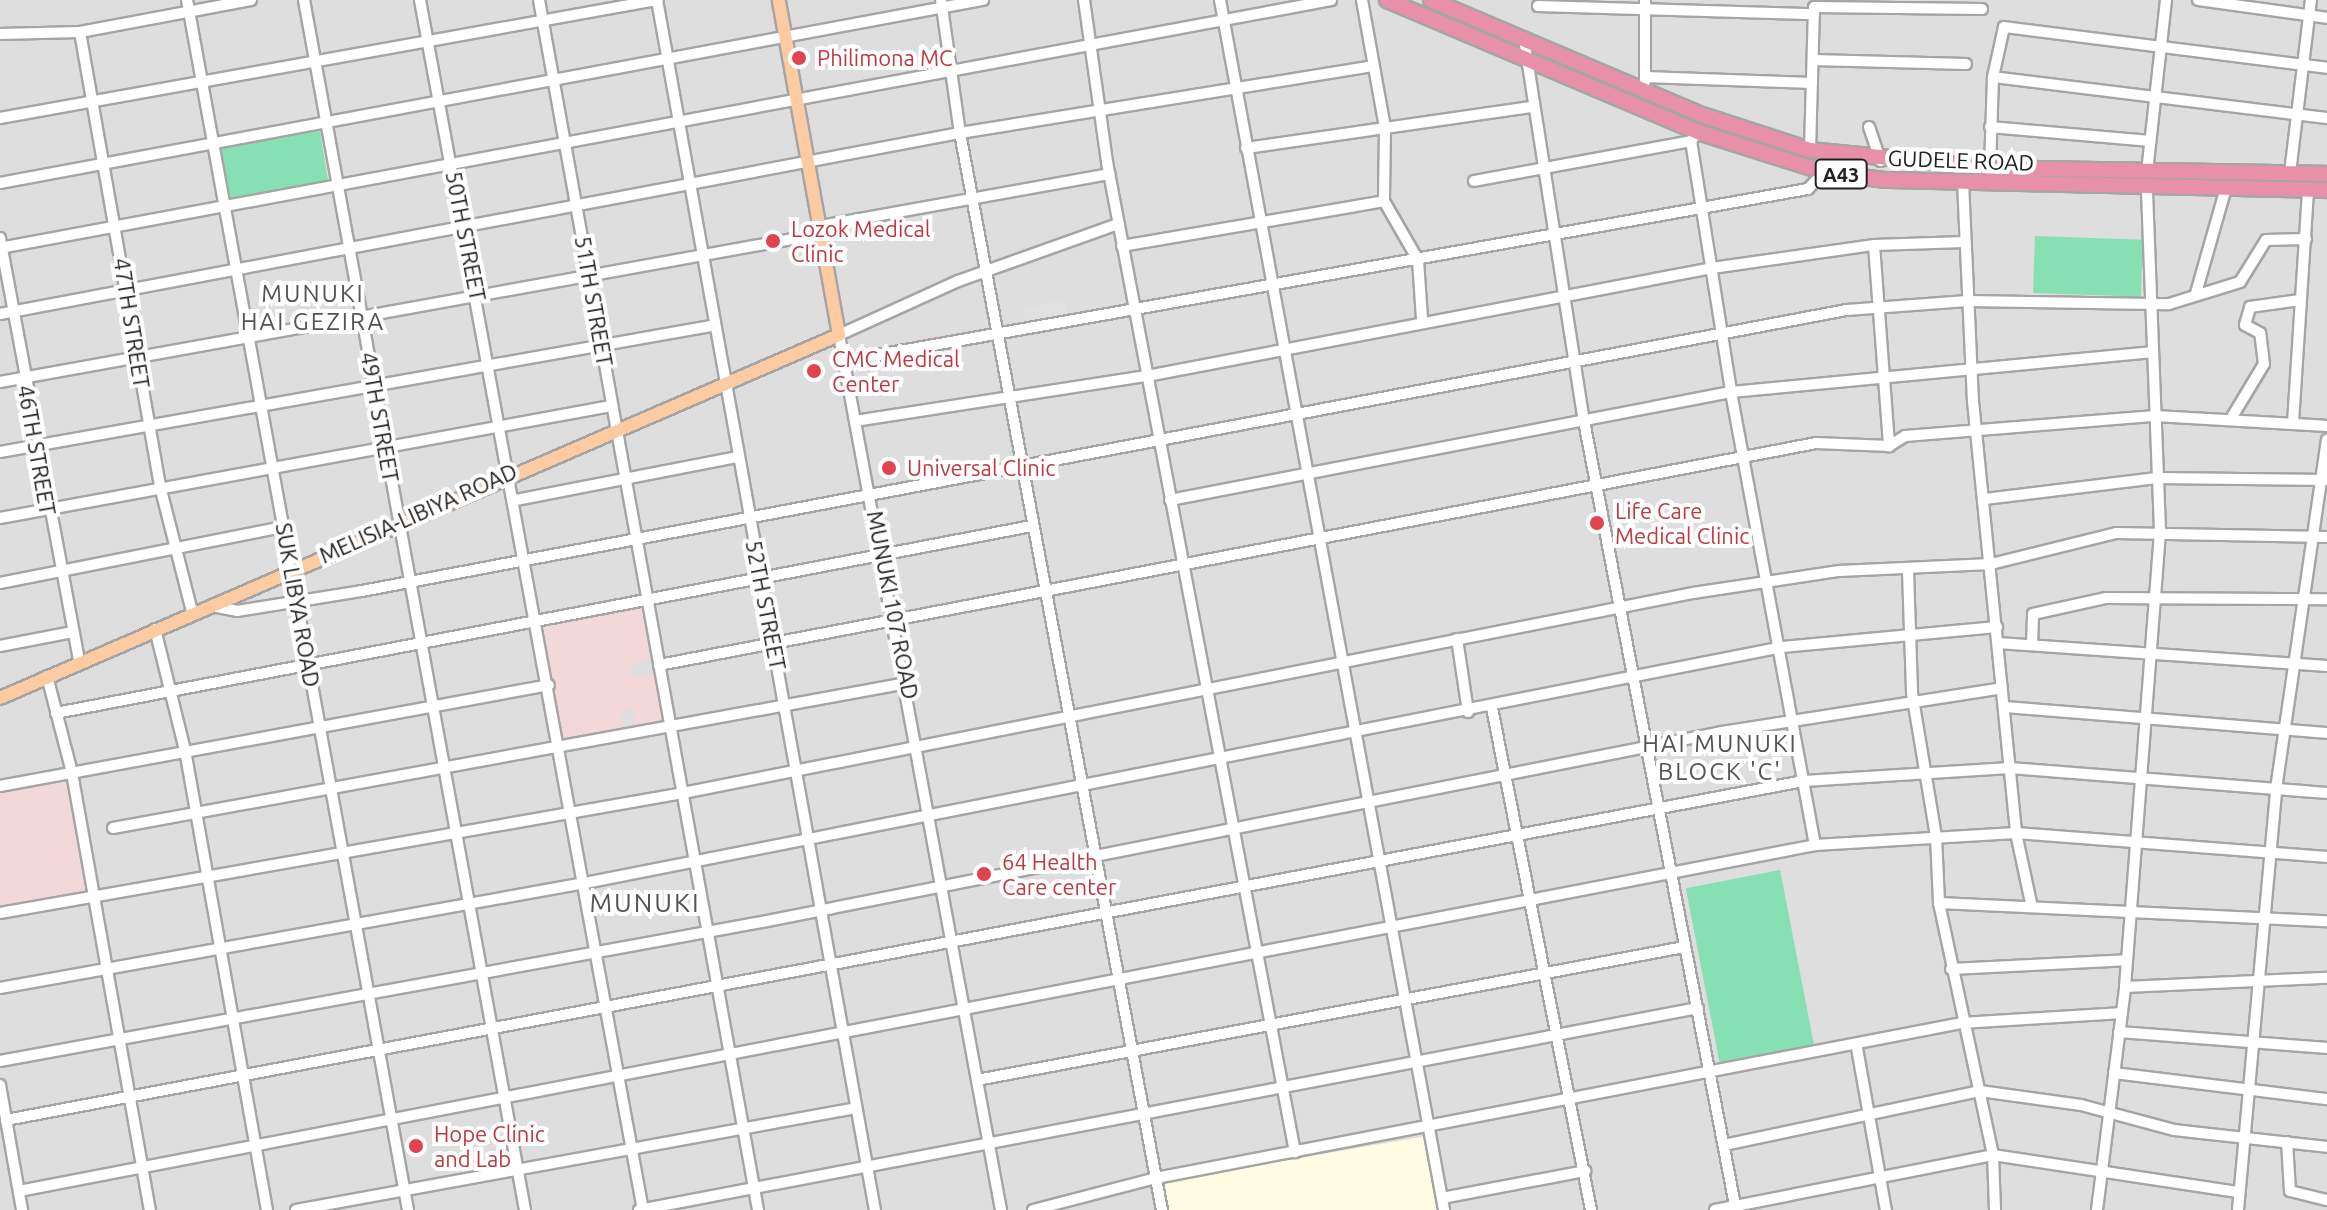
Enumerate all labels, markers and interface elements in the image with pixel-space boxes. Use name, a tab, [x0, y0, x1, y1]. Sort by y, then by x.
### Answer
place label: Philimona MC	[817, 45, 953, 71]
marker: Philimona MC	[788, 47, 810, 69]
street label: GUDELE ROAD	[1887, 144, 2035, 176]
road number: A43	[1813, 158, 1869, 190]
street label: 50TH STREET	[440, 169, 492, 303]
place label: Lozok Medical Clinic	[791, 215, 931, 266]
marker: Lozok Medical Clinic	[762, 230, 784, 252]
street label: 51TH STREET	[570, 234, 618, 368]
street label: 47TH STREET	[109, 256, 155, 390]
district label: MUNUKI HAI GEZIRA	[241, 280, 385, 336]
place label: CMC Medical Center	[832, 345, 960, 396]
street label: 49TH STREET	[356, 350, 404, 484]
marker: CMC Medical Center	[803, 360, 825, 382]
street label: 46TH STREET	[13, 383, 61, 517]
place label: Universal Clinic	[907, 455, 1055, 481]
marker: Universal Clinic	[878, 457, 900, 479]
street label: MELISIA-LIBIYA ROAD	[315, 458, 521, 568]
place label: Life Care Medical Clinic	[1615, 497, 1749, 548]
street label: MUNUKI 107 ROAD	[862, 508, 924, 702]
marker: Life Care Medical Clinic	[1586, 512, 1608, 534]
street label: SUK LIBYA ROAD	[271, 521, 325, 689]
street label: 52TH STREET	[740, 538, 792, 672]
district label: HAI MUNUKI BLOCK 'C'	[1642, 730, 1798, 786]
place label: 64 Health Care center	[1002, 848, 1116, 900]
marker: 64 Health Care center	[973, 863, 995, 885]
district label: MUNUKI	[589, 887, 701, 919]
place label: Hope Clinic and Lab	[434, 1120, 545, 1172]
marker: Hope Clinic and Lab	[405, 1135, 427, 1157]

